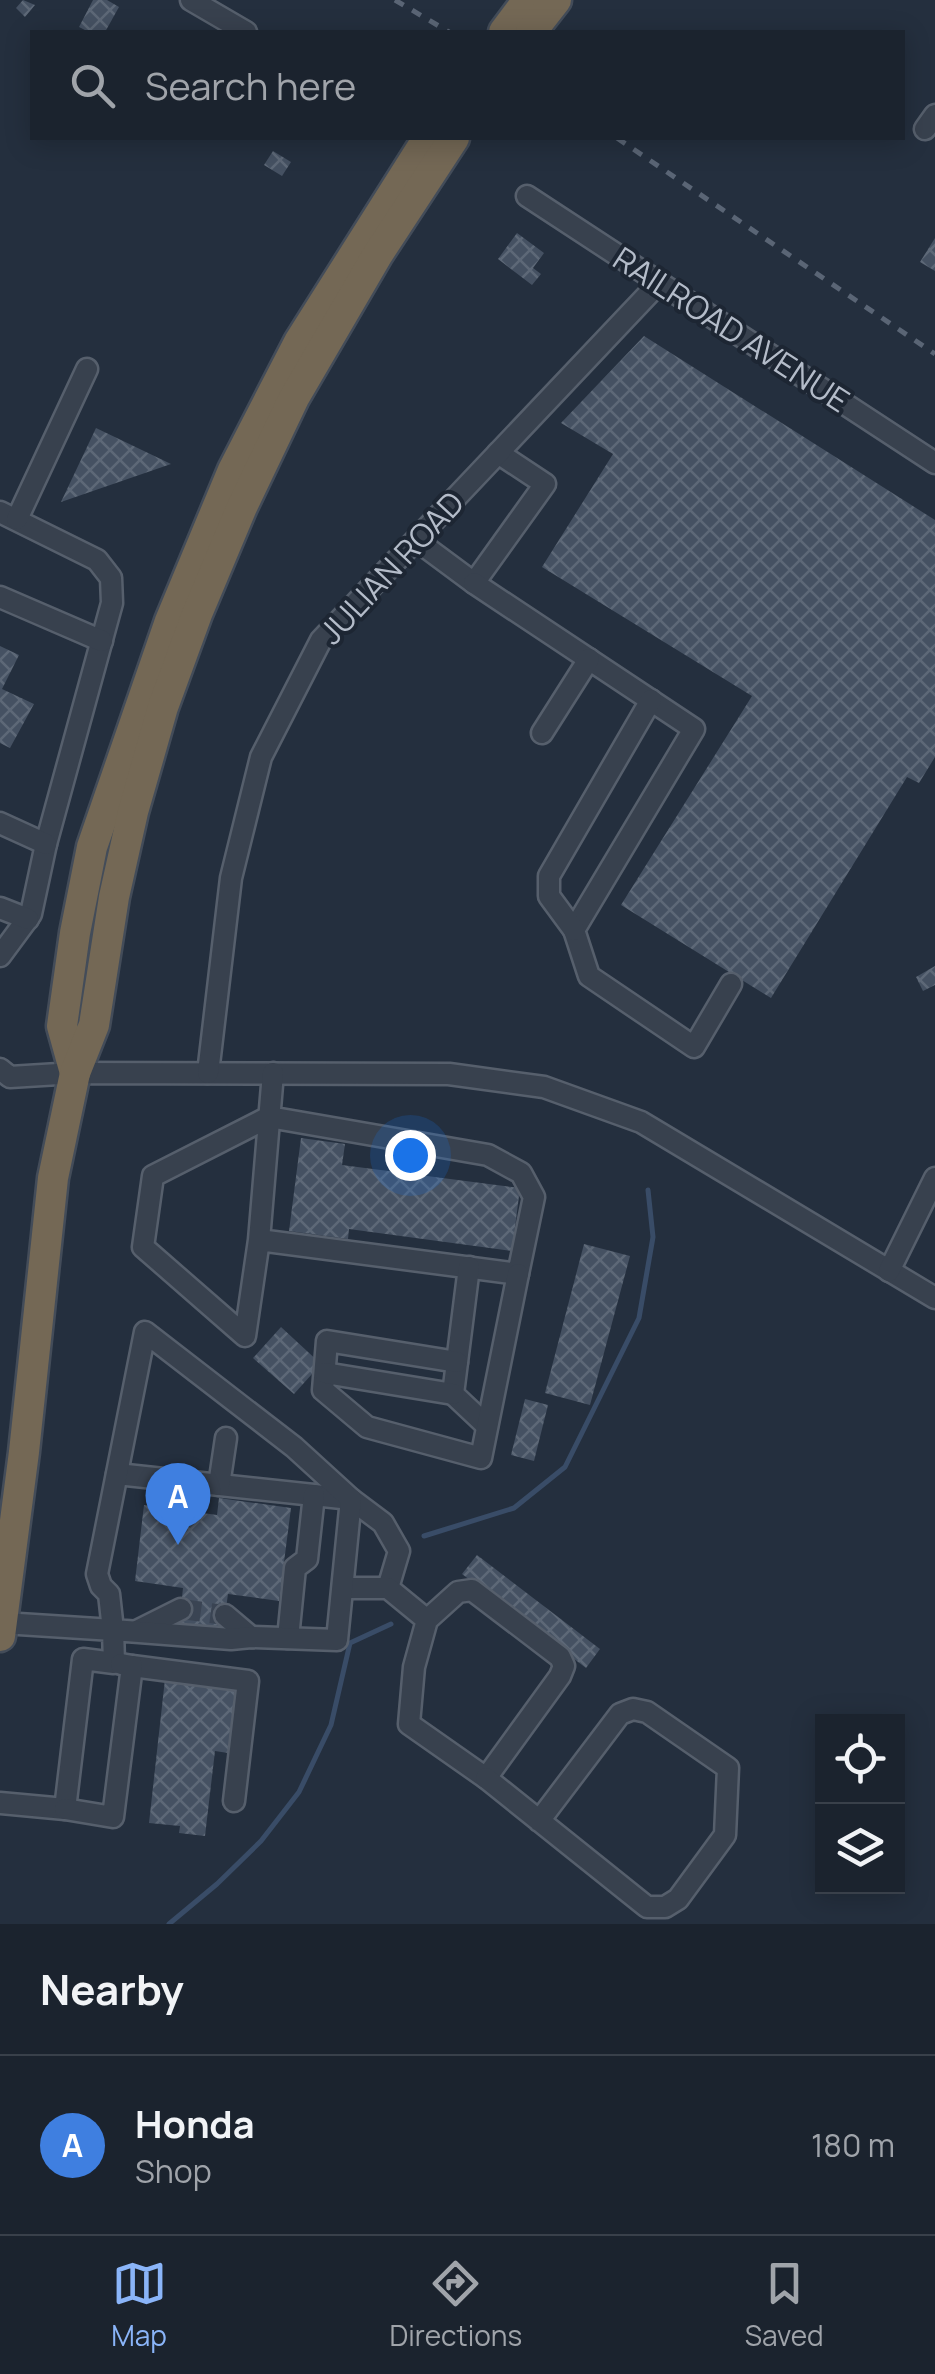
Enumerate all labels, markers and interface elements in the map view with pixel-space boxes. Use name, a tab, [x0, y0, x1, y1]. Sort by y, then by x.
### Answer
search box	[30, 30, 905, 140]
icon: search	[65, 58, 120, 113]
text: Search here	[145, 59, 356, 111]
street label: RAILROAD AVENUE	[605, 236, 858, 422]
street label: JULIAN ROAD	[309, 481, 474, 653]
your location	[385, 1130, 436, 1181]
pin: A	[146, 1462, 210, 1545]
map controls	[815, 1714, 905, 1894]
button: locate	[815, 1714, 905, 1804]
button: layers	[815, 1804, 905, 1894]
text: Nearby	[40, 1960, 184, 2018]
text: Honda	[135, 2097, 255, 2149]
text: A	[62, 2123, 83, 2167]
text: 180 m	[811, 2123, 895, 2167]
text: Shop	[135, 2149, 212, 2193]
tab: Map	[111, 2256, 167, 2354]
tab: Directions	[390, 2256, 522, 2354]
tab: Saved	[745, 2256, 824, 2354]

